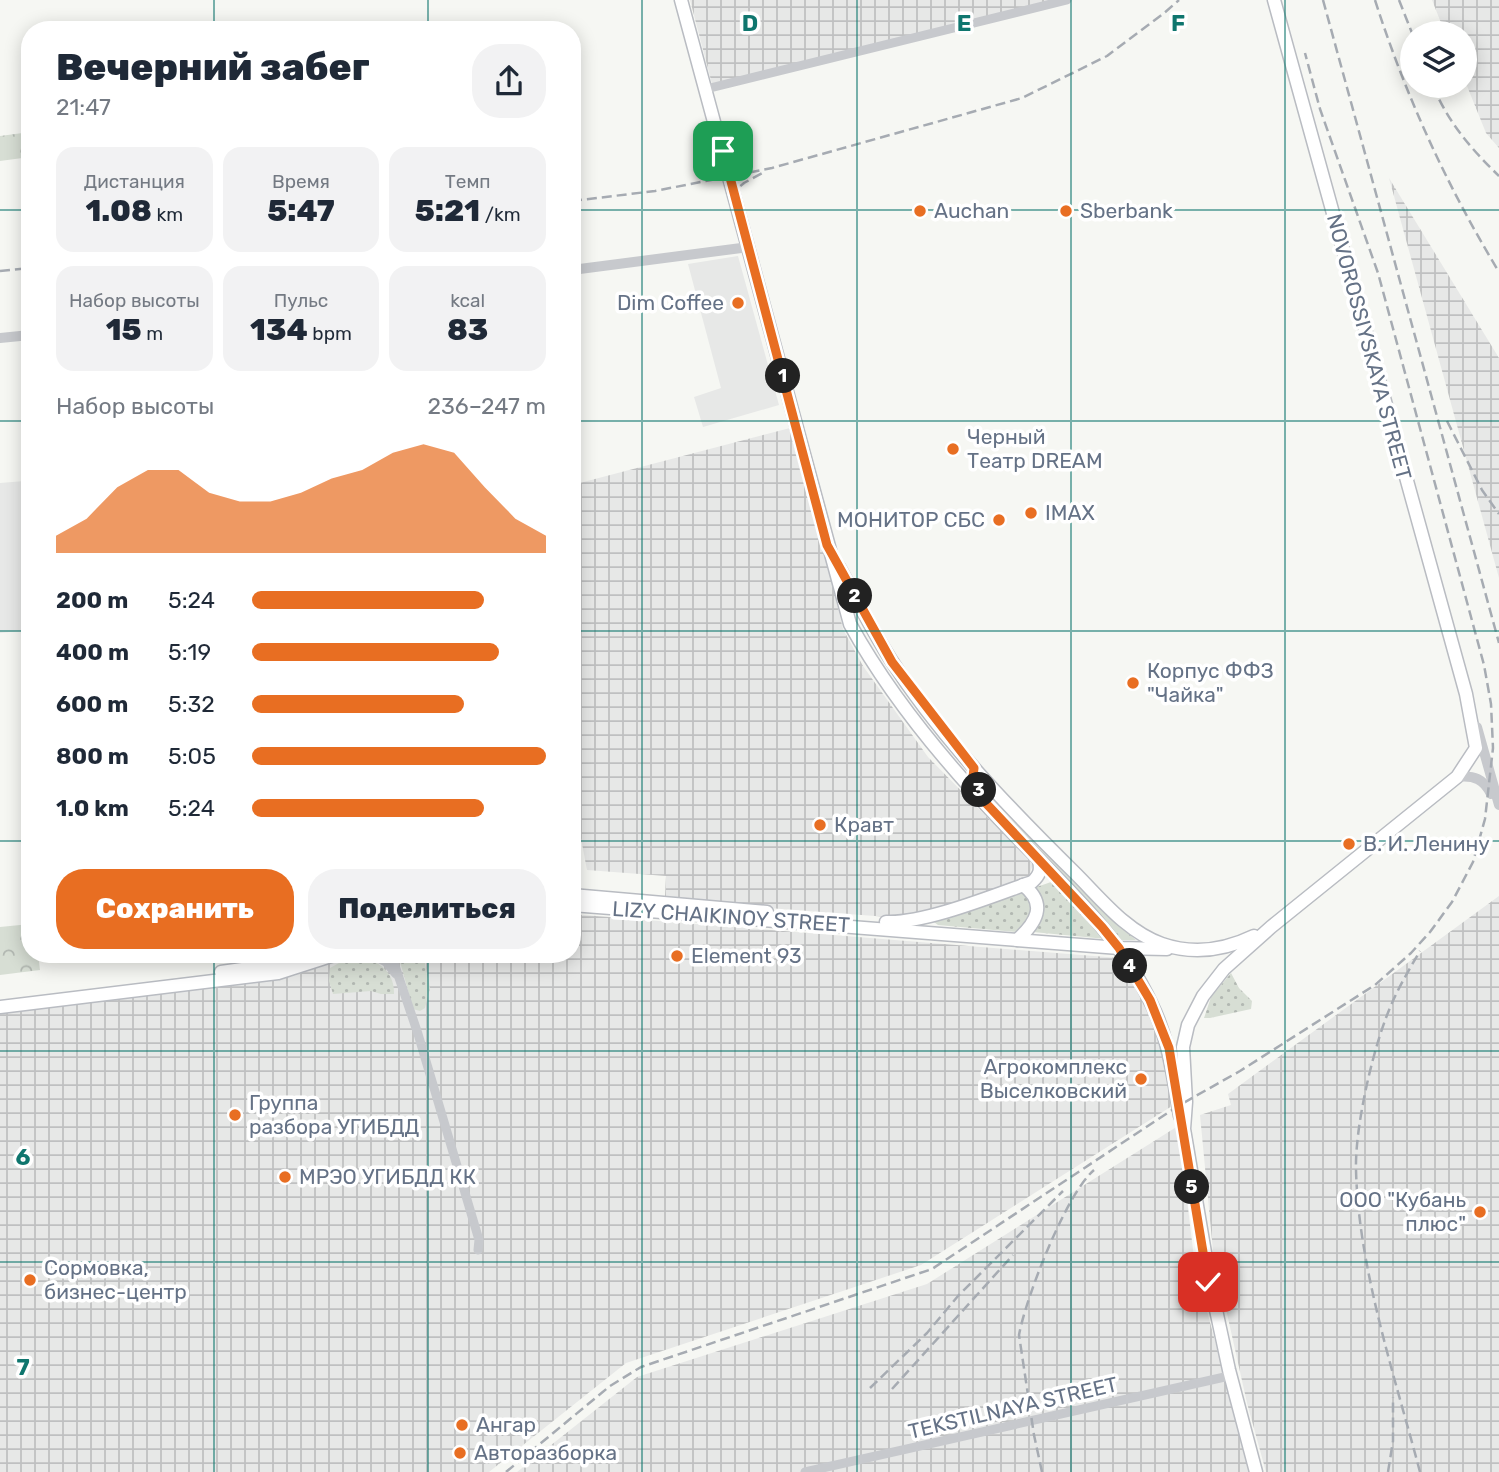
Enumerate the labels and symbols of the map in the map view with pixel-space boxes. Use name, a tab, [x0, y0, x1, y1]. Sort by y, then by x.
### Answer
text: D	[742, 9, 758, 37]
text: E	[957, 9, 971, 37]
text: F	[1171, 9, 1185, 37]
pin	[693, 121, 753, 181]
place label: Auchan	[934, 198, 1009, 223]
place label: Sberbank	[1080, 198, 1173, 223]
marker: Auchan	[912, 203, 928, 219]
marker: Sberbank	[1058, 203, 1074, 219]
street label: NOVOROSSIYSKAYA STREET	[1322, 211, 1417, 483]
place label: Dim Coffee	[617, 290, 724, 315]
marker: Dim Coffee	[730, 295, 746, 311]
pin: 1	[766, 358, 800, 394]
place label: Черный Театр DREAM	[967, 424, 1103, 473]
marker: Черный Театр DREAM	[945, 441, 961, 457]
place label: IMAX	[1045, 500, 1095, 525]
marker: IMAX	[1023, 505, 1039, 521]
place label: МОНИТОР СБС	[837, 507, 985, 532]
marker: МОНИТОР СБС	[991, 512, 1007, 528]
pin: 2	[838, 578, 872, 614]
place label: Корпус ФФЗ "Чайка"	[1147, 658, 1274, 707]
marker: Корпус ФФЗ "Чайка"	[1125, 675, 1141, 691]
pin: 3	[962, 772, 996, 808]
place label: Кравт	[834, 812, 894, 837]
marker: Кравт	[812, 817, 828, 833]
place label: В. И. Ленину	[1363, 831, 1490, 856]
marker: В. И. Ленину	[1341, 836, 1357, 852]
street label: LIZY CHAIKINOY STREET	[611, 896, 851, 937]
place label: Element 93	[691, 943, 802, 968]
marker: Element 93	[669, 948, 685, 964]
pin: 4	[1112, 948, 1148, 984]
place label: Агрокомплекс Выселковский	[980, 1054, 1127, 1103]
marker: Агрокомплекс Выселковский	[1133, 1071, 1149, 1087]
place label: Группа разбора УГИБДД	[249, 1090, 420, 1139]
marker: Группа разбора УГИБДД	[227, 1107, 243, 1123]
text: 6	[16, 1143, 31, 1171]
place label: МРЭО УГИБДД КК	[299, 1164, 476, 1189]
marker: МРЭО УГИБДД КК	[277, 1169, 293, 1185]
pin: 5	[1174, 1170, 1210, 1204]
place label: ООО "Кубань плюс"	[1339, 1187, 1466, 1236]
marker: ООО "Кубань плюс"	[1472, 1204, 1488, 1220]
pin	[1178, 1252, 1238, 1312]
place label: Сормовка, бизнес-центр	[44, 1255, 187, 1304]
marker: Сормовка, бизнес-центр	[22, 1272, 38, 1288]
text: 7	[16, 1353, 30, 1381]
street label: TEKSTILNAYA STREET	[906, 1371, 1120, 1444]
place label: Ангар	[476, 1412, 536, 1437]
marker: Ангар	[454, 1417, 470, 1433]
place label: Авторазборка	[474, 1440, 617, 1465]
marker: Авторазборка	[452, 1445, 468, 1461]

